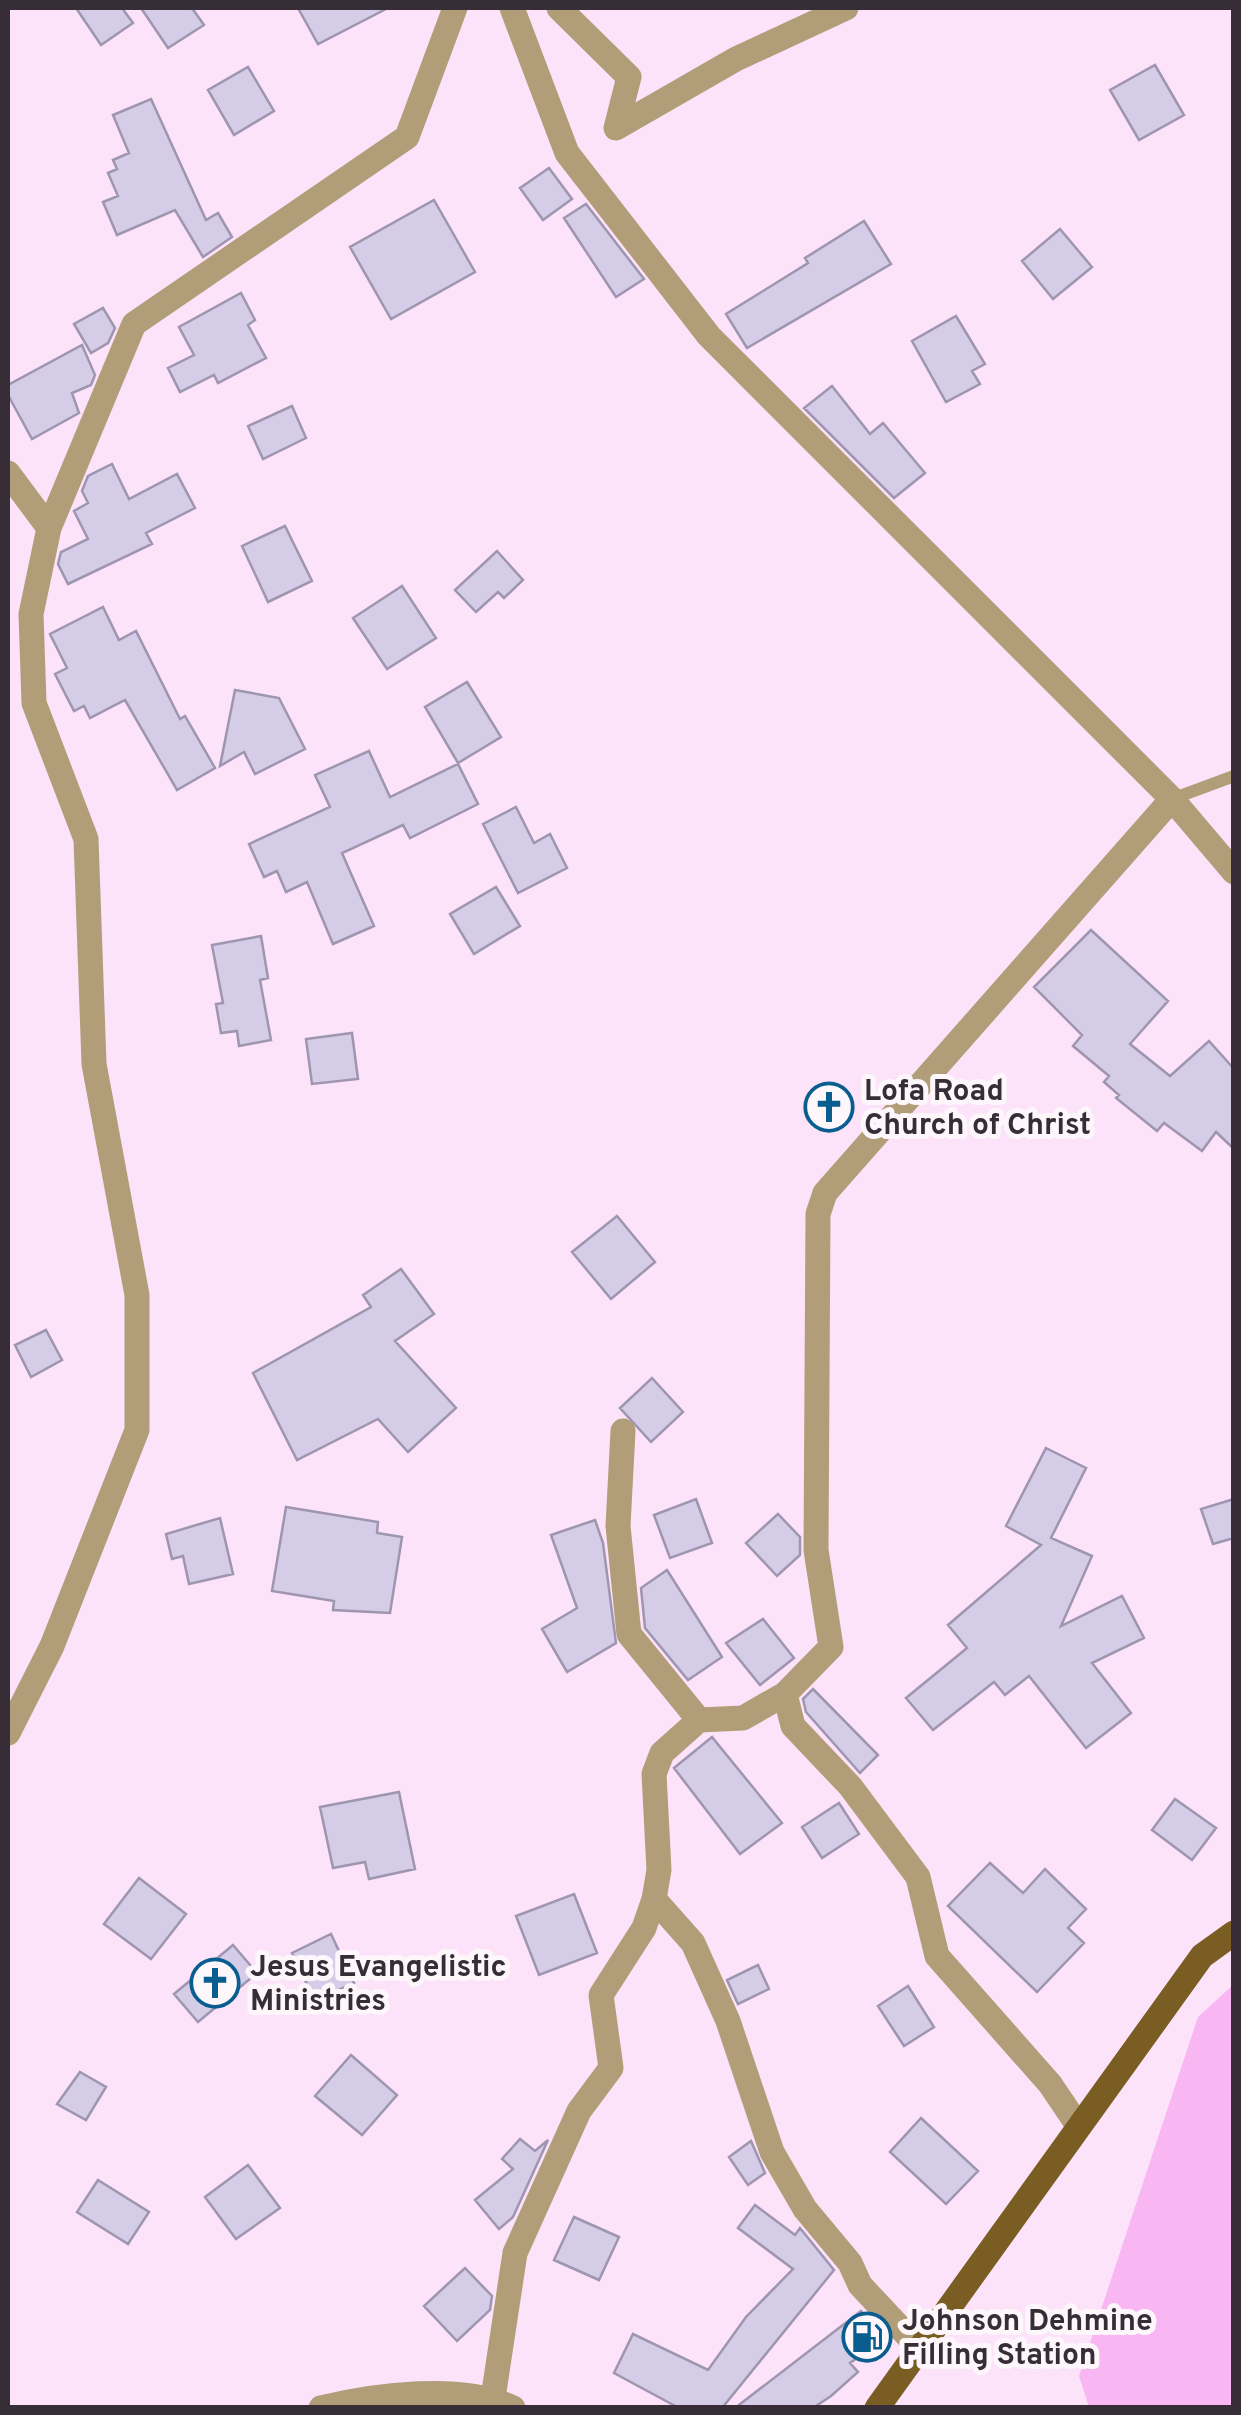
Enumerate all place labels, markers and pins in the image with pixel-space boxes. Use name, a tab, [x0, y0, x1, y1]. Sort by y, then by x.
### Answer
place label: Lofa Road Church of Christ	[864, 1074, 1091, 1145]
church icon: Lofa Road Church of Christ	[803, 1081, 855, 1133]
place label: Jesus Evangelistic Ministries	[250, 1950, 507, 2021]
church icon: Jesus Evangelistic Ministries	[189, 1957, 241, 2009]
place label: Johnson Dehmine Filling Station	[902, 2304, 1153, 2375]
fuel station icon: Johnson Dehmine Filling Station	[841, 2311, 893, 2363]

